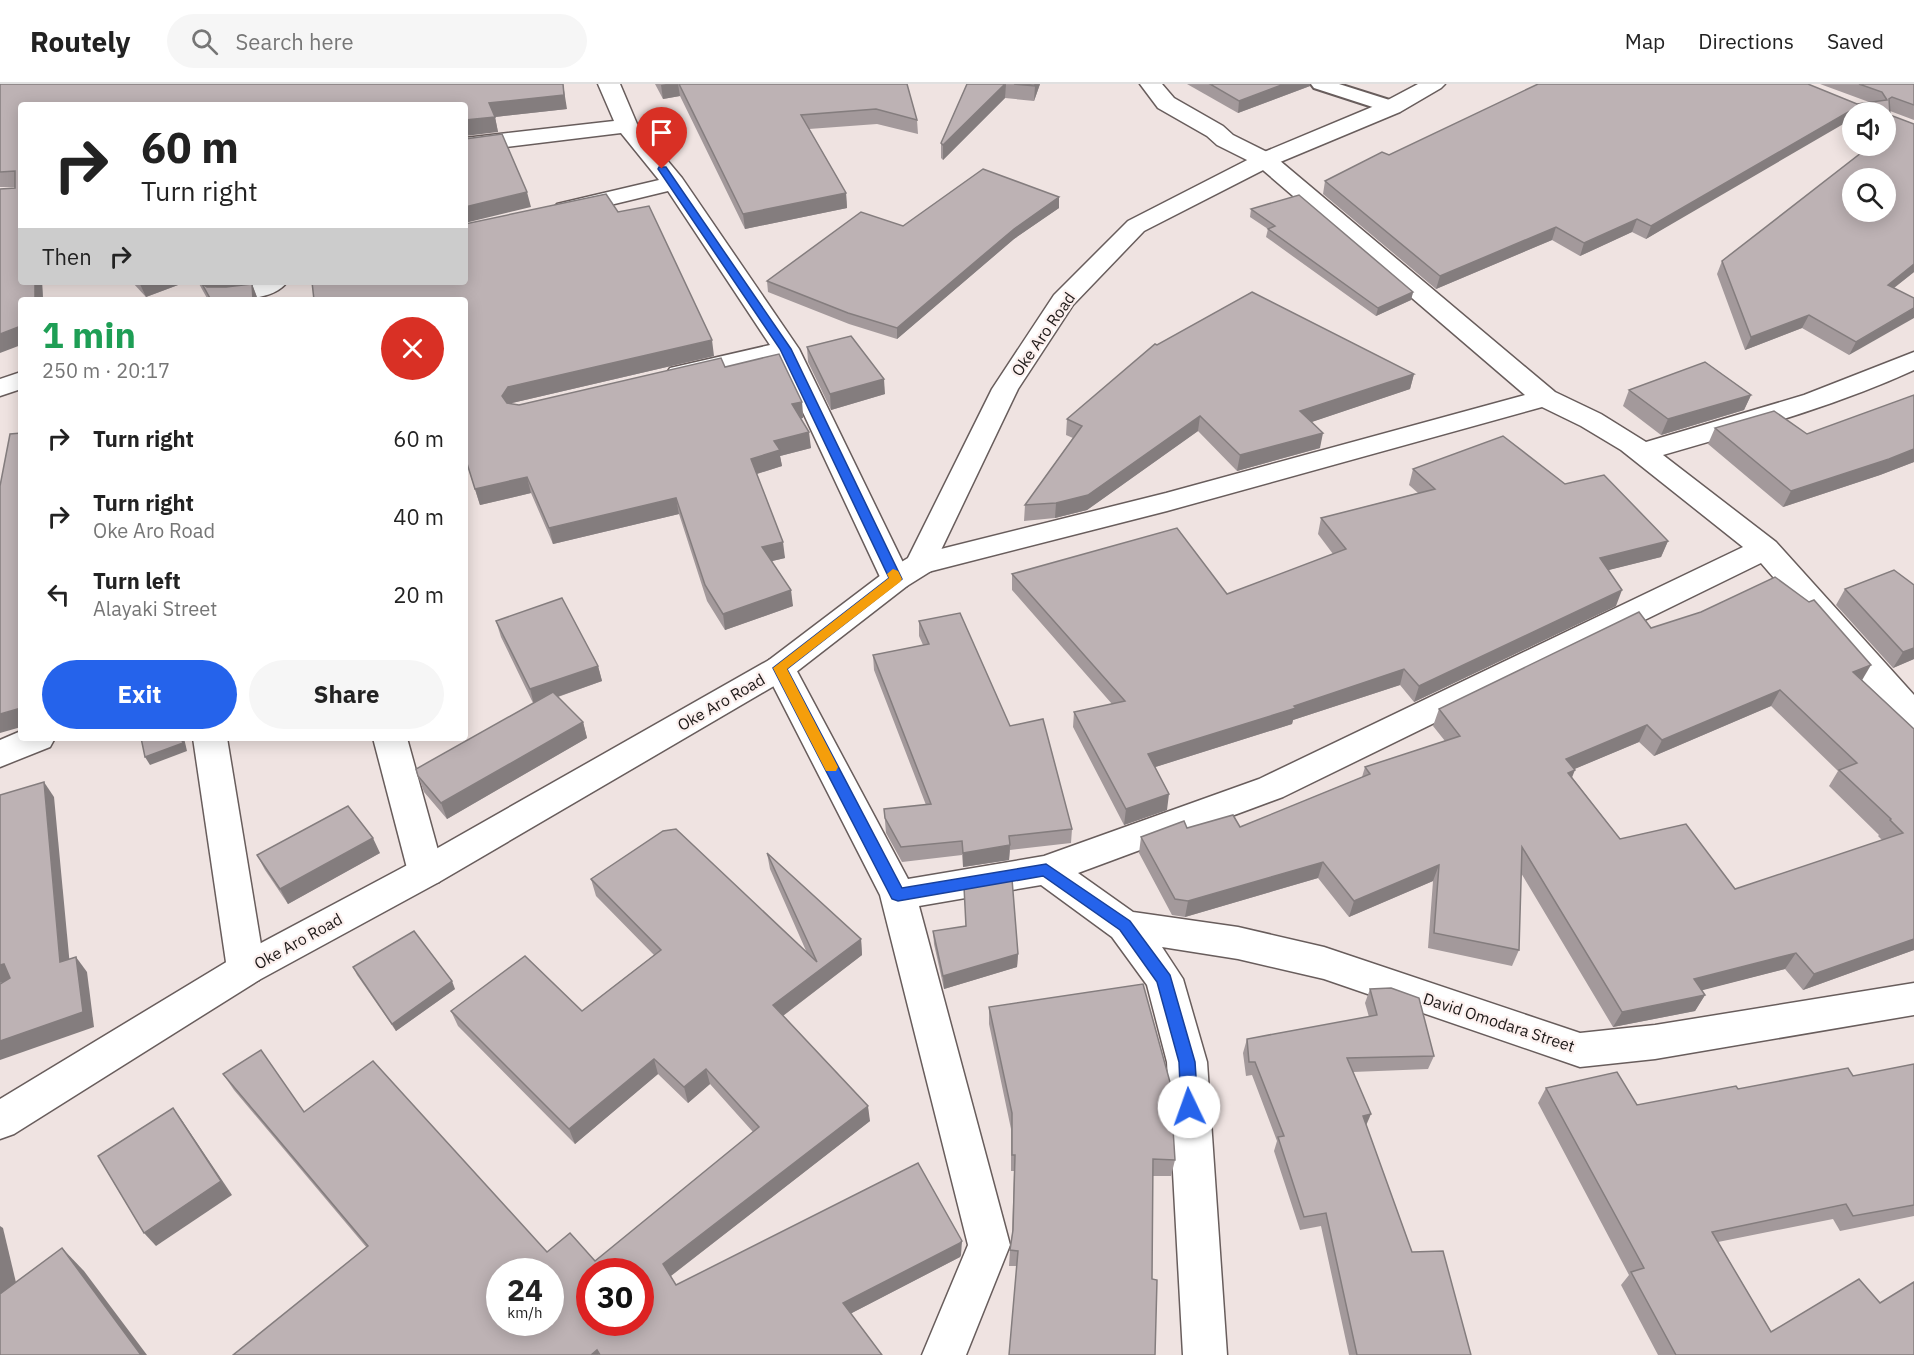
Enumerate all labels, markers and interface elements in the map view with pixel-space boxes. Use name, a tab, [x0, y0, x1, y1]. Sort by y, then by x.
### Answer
search box	[167, 14, 587, 68]
text: Routely	[30, 23, 131, 60]
icon: search	[188, 25, 221, 58]
text: Search here	[236, 27, 354, 56]
text: Map	[1625, 27, 1665, 55]
text: Directions	[1698, 27, 1794, 55]
text: Saved	[1827, 27, 1884, 55]
map controls	[1842, 102, 1896, 222]
button: sound	[1842, 102, 1896, 156]
pin	[636, 107, 687, 169]
icon: arrive	[645, 116, 678, 149]
text: 60 m	[141, 120, 239, 175]
icon: right	[42, 126, 120, 204]
button: search	[1842, 168, 1896, 222]
text: Turn right	[141, 173, 258, 208]
icon: right	[104, 240, 137, 273]
text: Then	[42, 242, 92, 271]
street label: Oke Aro Road	[1007, 288, 1079, 380]
text: 1 min	[42, 311, 136, 358]
button: close	[381, 317, 444, 380]
text: 250 m · 20:17	[42, 357, 170, 384]
icon: right	[42, 422, 75, 455]
text: Turn right	[93, 424, 194, 453]
text: 60 m	[393, 424, 444, 453]
text: Turn right	[93, 488, 194, 517]
icon: right	[42, 500, 75, 533]
text: 40 m	[393, 502, 444, 531]
text: Oke Aro Road	[93, 517, 215, 544]
text: Turn left	[93, 566, 181, 595]
icon: left	[42, 578, 75, 611]
text: 20 m	[393, 580, 444, 609]
text: Alayaki Street	[93, 595, 217, 622]
button: Exit	[42, 660, 237, 729]
button: Share	[249, 660, 444, 729]
street label: Oke Aro Road	[674, 669, 768, 735]
street label: Oke Aro Road	[250, 909, 346, 973]
street label: David Omodara Street	[1421, 988, 1577, 1056]
position arrow	[1157, 1075, 1221, 1139]
speed limit sign: 30	[576, 1258, 654, 1336]
text: 24	[507, 1270, 543, 1309]
text: km/h	[507, 1303, 543, 1322]

